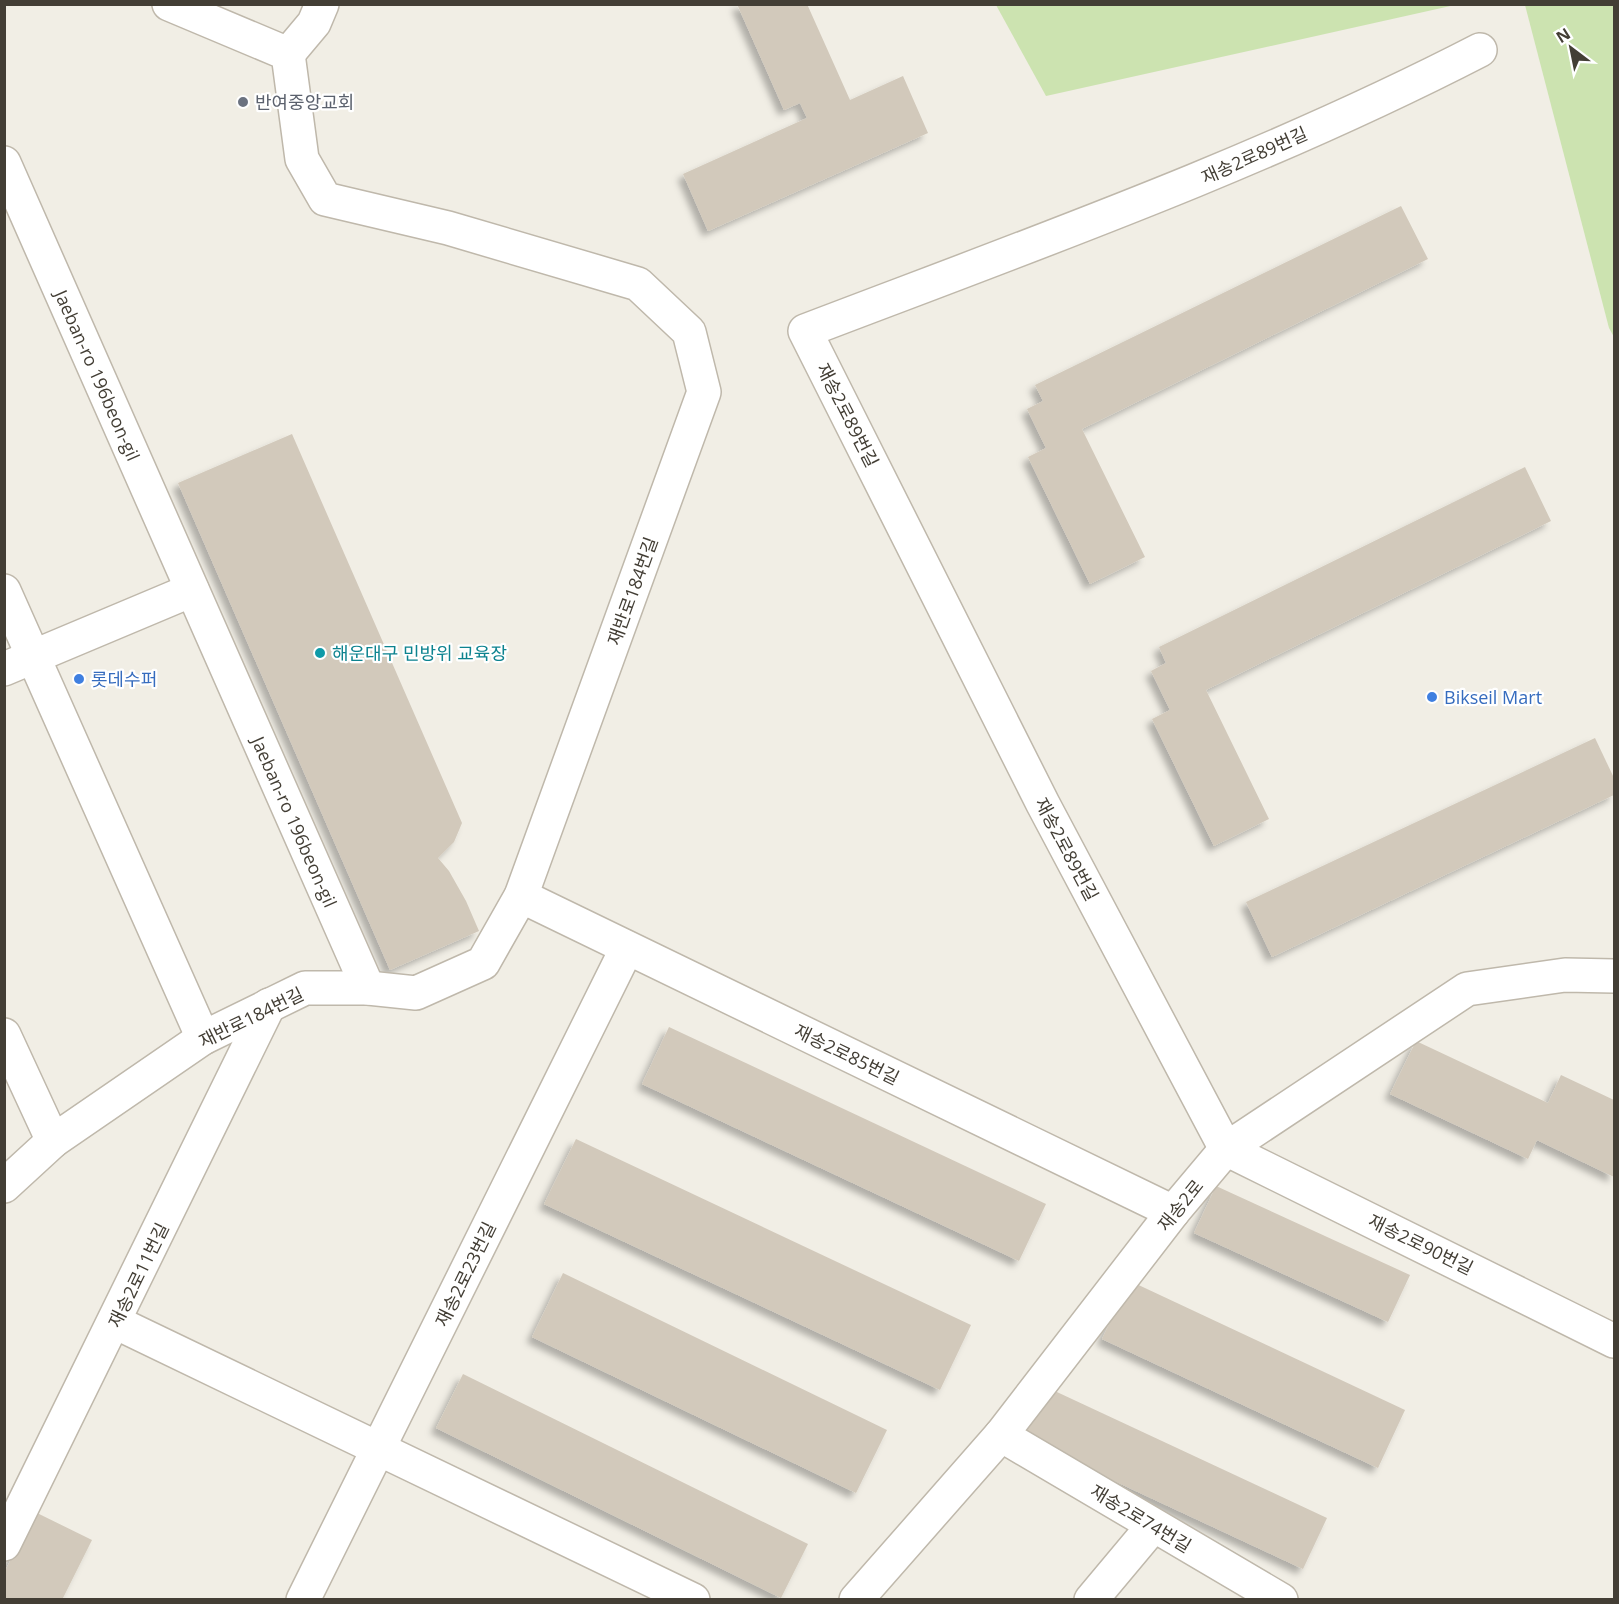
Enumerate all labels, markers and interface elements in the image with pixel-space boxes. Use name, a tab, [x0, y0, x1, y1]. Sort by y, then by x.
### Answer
north arrow	[1541, 18, 1601, 78]
text: N	[1552, 23, 1574, 48]
place label: 반여중앙교회	[255, 90, 354, 114]
marker: 반여중앙교회	[236, 95, 250, 109]
street label: 재송2로89번길	[1197, 121, 1311, 189]
street label: Jaeban-ro 196beon-gil	[49, 284, 146, 464]
street label: 재송2로89번길	[812, 359, 884, 471]
street label: 재반로184번길	[601, 533, 663, 649]
place label: 해운대구 민방위 교육장	[332, 641, 507, 665]
marker: 해운대구 민방위 교육장	[313, 646, 327, 660]
place label: 롯데수퍼	[91, 667, 157, 691]
marker: 롯데수퍼	[72, 672, 86, 686]
place label: Bikseil Mart	[1444, 685, 1542, 709]
marker: Bikseil Mart	[1425, 690, 1439, 704]
street label: Jaeban-ro 196beon-gil	[246, 731, 343, 911]
street label: 재송2로89번길	[1030, 793, 1104, 905]
street label: 재반로184번길	[195, 981, 307, 1053]
street label: 재송2로85번길	[791, 1018, 903, 1090]
street label: 재송2로	[1152, 1174, 1208, 1236]
street label: 재송2로90번길	[1365, 1208, 1477, 1280]
street label: 재송2로23번길	[429, 1218, 501, 1330]
street label: 재송2로11번길	[102, 1219, 174, 1331]
street label: 재송2로74번길	[1086, 1478, 1196, 1558]

